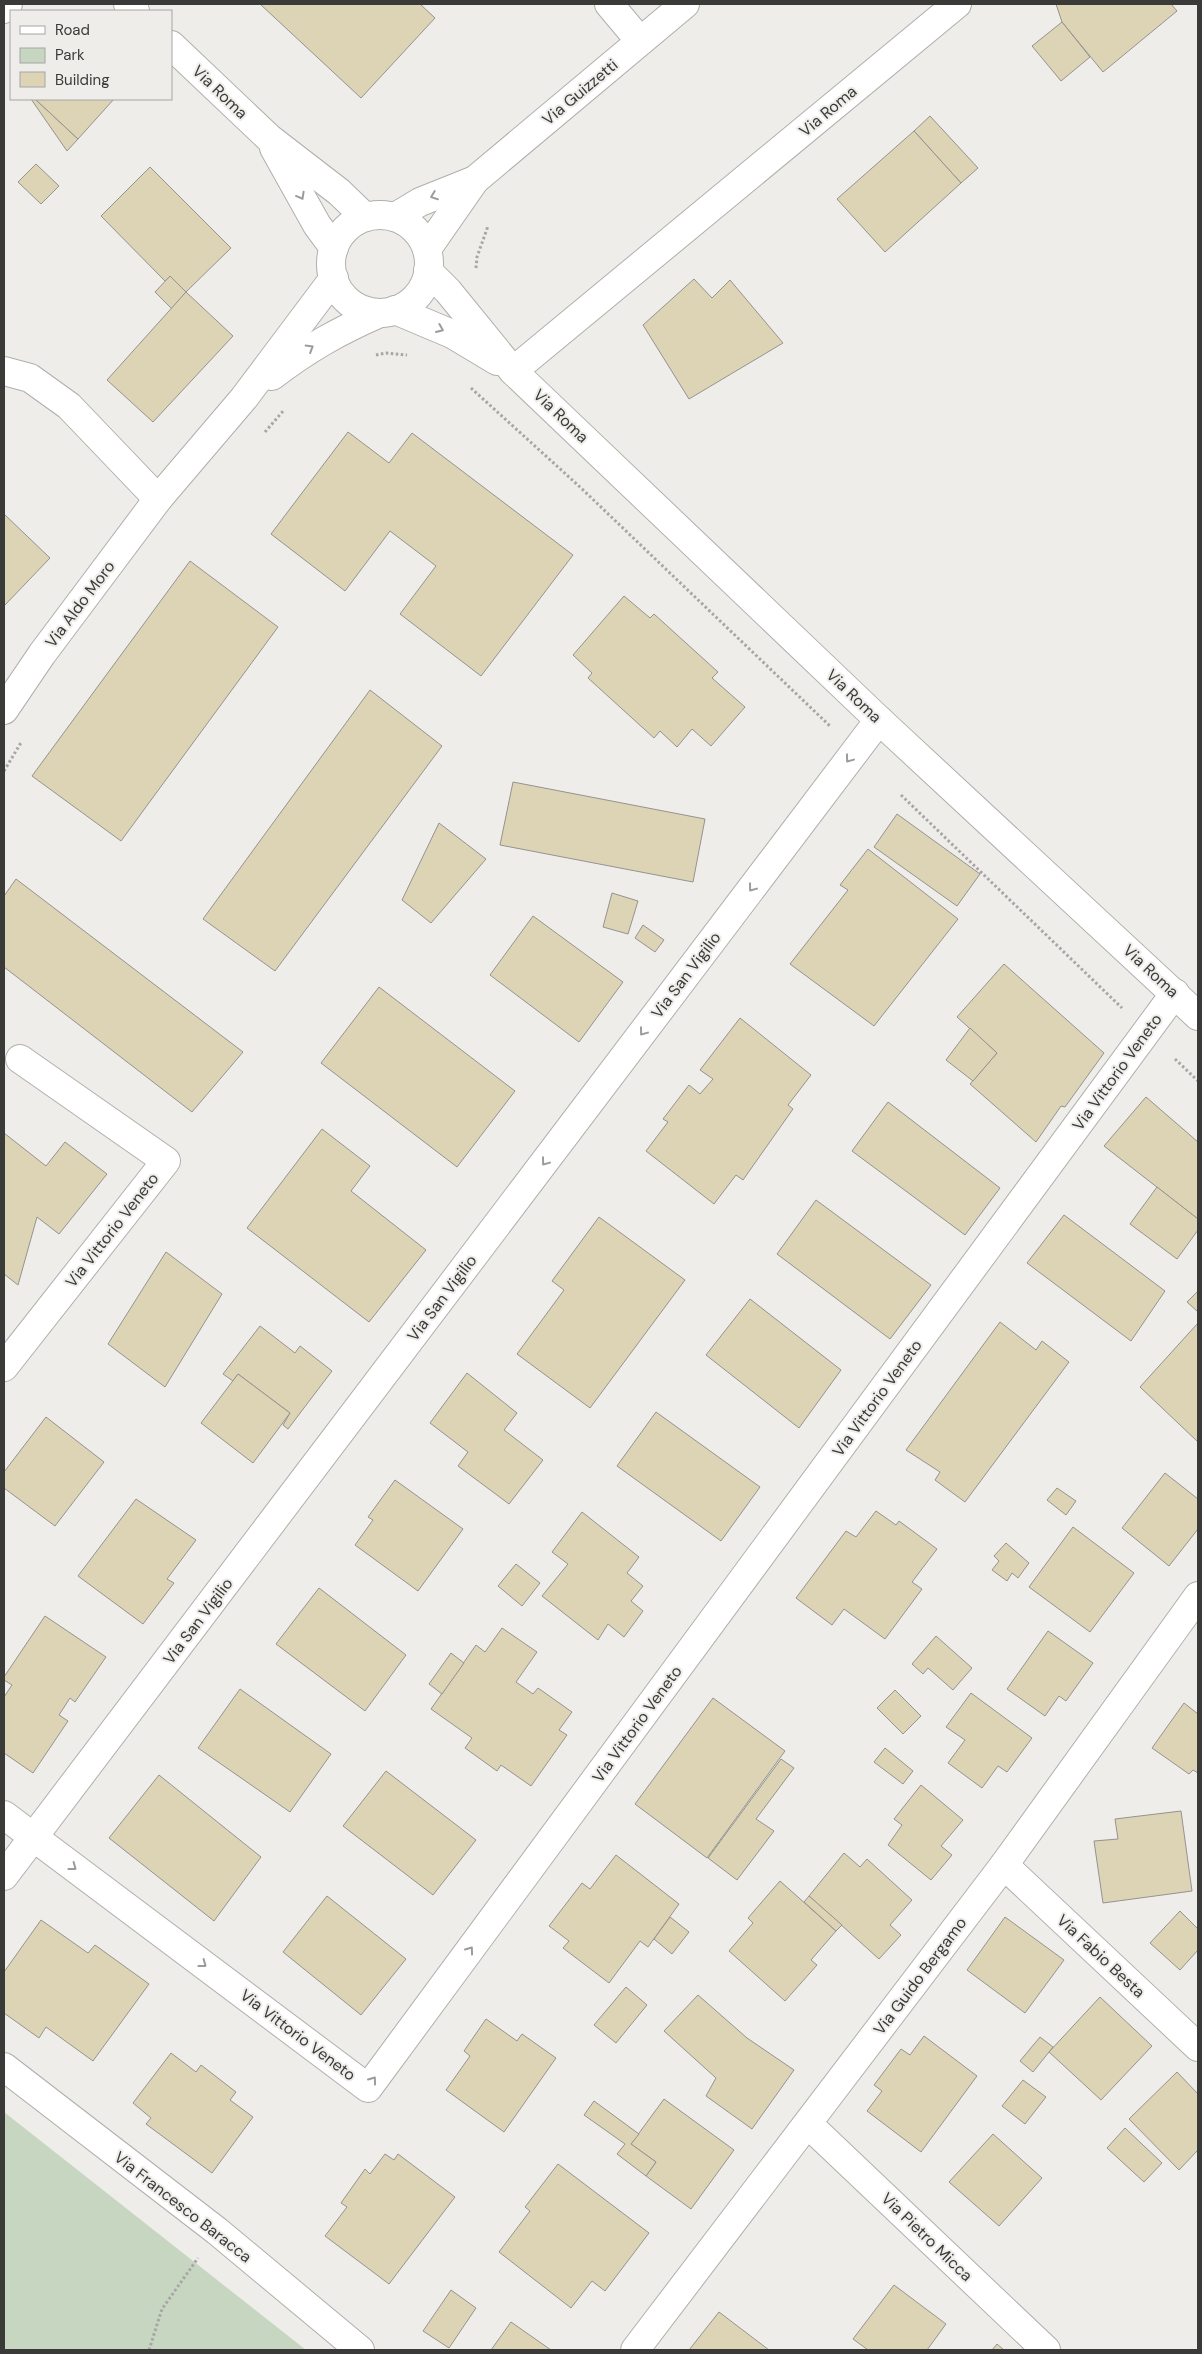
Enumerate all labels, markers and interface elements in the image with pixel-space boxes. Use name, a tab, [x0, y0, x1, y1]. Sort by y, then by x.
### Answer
legend	[10, 10, 172, 100]
text: Road	[55, 20, 90, 40]
text: Park	[55, 45, 85, 65]
street label: Via Guizzetti	[538, 54, 622, 130]
street label: Via Roma	[188, 60, 252, 124]
text: Building	[55, 70, 110, 90]
street label: Via Roma	[795, 81, 861, 141]
one-way arrow	[430, 190, 439, 200]
one-way arrow	[295, 191, 305, 200]
one-way arrow	[435, 323, 444, 333]
one-way arrow	[305, 344, 314, 354]
street label: Via Roma	[529, 384, 593, 448]
street label: Via Aldo Moro	[40, 556, 120, 652]
street label: Via Roma	[822, 664, 886, 728]
one-way arrow	[847, 753, 855, 762]
one-way arrow	[749, 882, 757, 891]
street label: Via San Vigilio	[647, 927, 725, 1023]
street label: Via Roma	[1119, 940, 1183, 1002]
street label: Via Vittorio Veneto	[1067, 1009, 1167, 1135]
one-way arrow	[640, 1026, 649, 1036]
one-way arrow	[542, 1156, 551, 1166]
street label: Via Vittorio Veneto	[61, 1169, 163, 1291]
street label: Via San Vigilio	[403, 1250, 481, 1346]
street label: Via Vittorio Veneto	[827, 1335, 927, 1461]
street label: Via San Vigilio	[159, 1573, 237, 1669]
street label: Via Vittorio Veneto	[587, 1661, 687, 1787]
one-way arrow	[67, 1861, 77, 1870]
street label: Via Fabio Besta	[1052, 1910, 1150, 2002]
street label: Via Guido Bergamo	[869, 1913, 971, 2039]
one-way arrow	[464, 1946, 473, 1955]
one-way arrow	[197, 1959, 206, 1967]
street label: Via Vittorio Veneto	[236, 1985, 360, 2085]
one-way arrow	[368, 2077, 376, 2086]
street label: Via Francesco Baracca	[110, 2147, 256, 2267]
street label: Via Pietro Micca	[877, 2188, 977, 2286]

